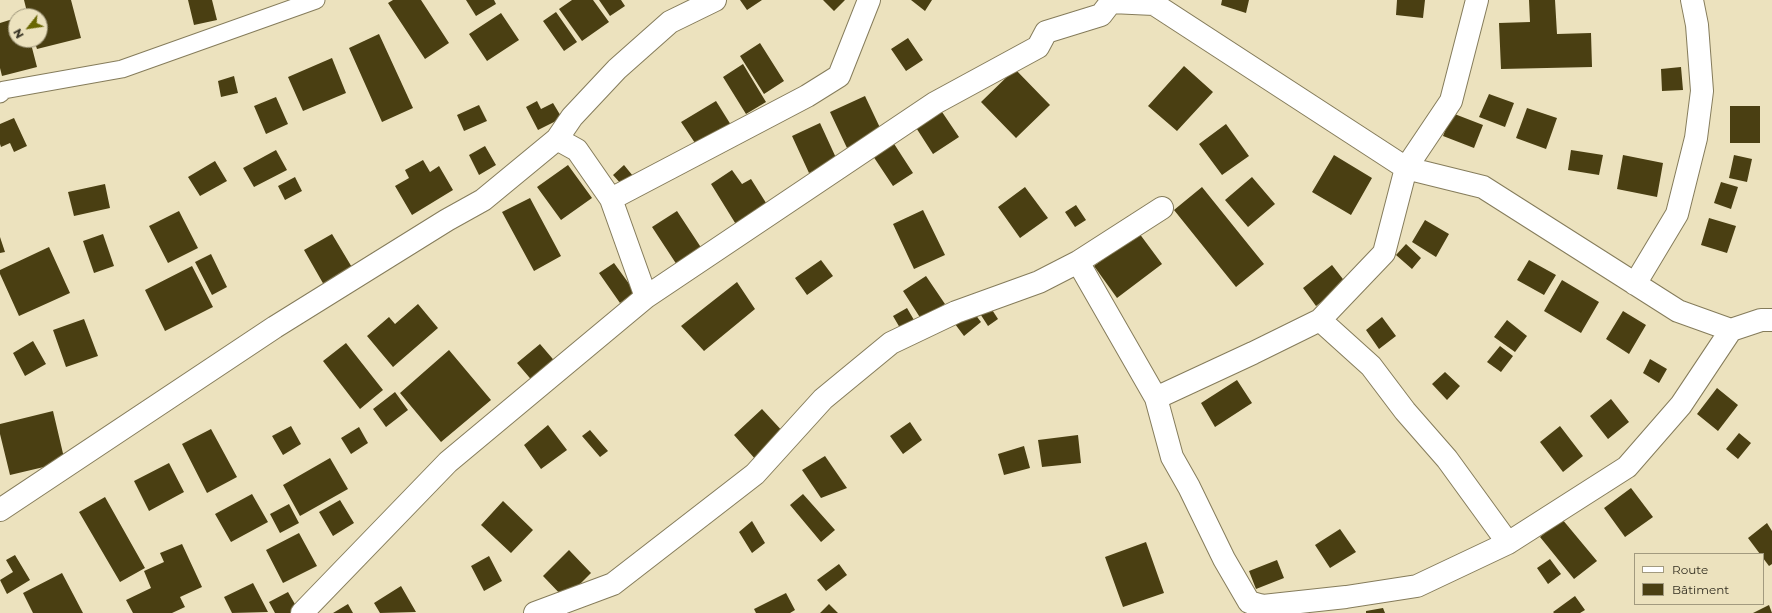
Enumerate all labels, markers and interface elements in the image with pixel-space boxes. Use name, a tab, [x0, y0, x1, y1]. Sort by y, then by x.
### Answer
north arrow	[8, 8, 48, 48]
text: N	[10, 26, 27, 41]
legend	[1634, 553, 1764, 605]
text: Route	[1672, 562, 1708, 577]
text: Bâtiment	[1672, 582, 1729, 597]

